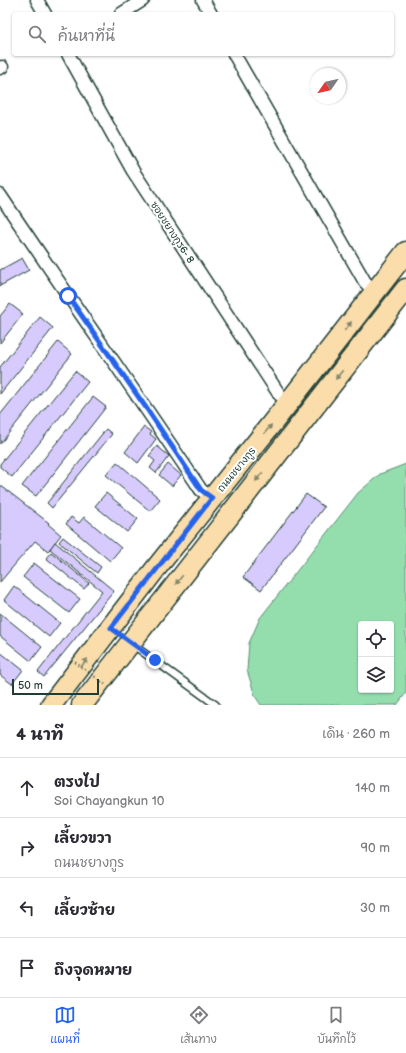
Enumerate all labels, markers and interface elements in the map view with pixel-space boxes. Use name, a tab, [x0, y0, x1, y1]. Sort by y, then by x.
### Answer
search box	[12, 12, 394, 56]
icon: search	[26, 23, 48, 45]
text: ค้นหาที่นี่	[58, 27, 115, 46]
north arrow	[310, 68, 346, 104]
street label: ซอยชยางกูร6- 8	[147, 199, 197, 266]
route start	[59, 287, 77, 305]
one-way arrow	[344, 321, 352, 332]
one-way arrow	[335, 369, 343, 380]
one-way arrow	[263, 423, 272, 434]
street label: ถนนชยางกูร	[215, 445, 259, 495]
one-way arrow	[255, 472, 264, 483]
one-way arrow	[175, 574, 184, 585]
map controls	[358, 621, 394, 693]
button: locate	[358, 621, 394, 657]
route end	[146, 651, 164, 669]
button: layers	[358, 657, 394, 693]
one-way arrow	[80, 658, 88, 669]
scale bar	[12, 677, 99, 696]
text: 50 m	[18, 679, 43, 692]
text: 4 นาที	[16, 725, 63, 745]
text: เดิน · 260 m	[322, 726, 390, 742]
text: ตรงไป	[54, 773, 100, 792]
icon: ahead	[16, 777, 38, 799]
text: 140 m	[355, 780, 390, 796]
text: Soi Chayangkun 10	[54, 793, 164, 809]
text: เลี้ยวขวา	[54, 829, 112, 848]
icon: right	[16, 837, 38, 859]
text: 90 m	[361, 840, 390, 856]
text: ถนนชยางกูร	[54, 855, 124, 871]
icon: left	[16, 897, 38, 919]
text: 30 m	[360, 900, 390, 916]
text: เลี้ยวซ้าย	[54, 901, 115, 920]
icon: arrive	[16, 957, 38, 979]
text: ถึงจุดหมาย	[54, 961, 132, 980]
tab: แผนที่	[50, 1004, 80, 1047]
tab: เส้นทาง	[180, 1004, 217, 1047]
tab: บันทึกไว้	[317, 1004, 356, 1047]

